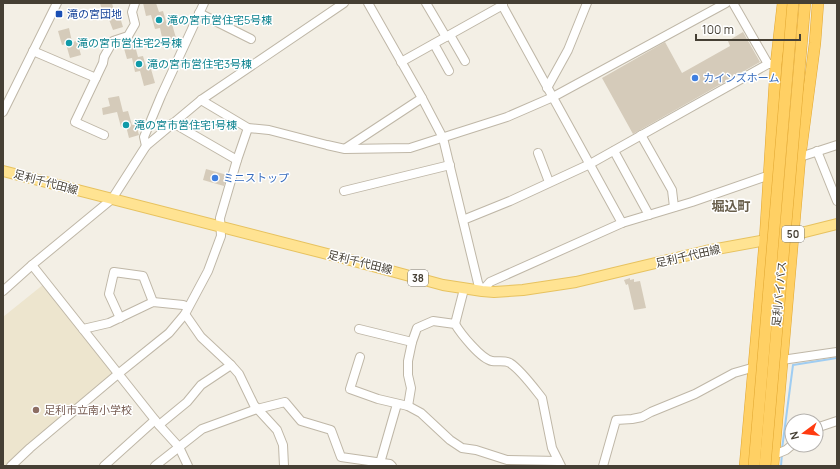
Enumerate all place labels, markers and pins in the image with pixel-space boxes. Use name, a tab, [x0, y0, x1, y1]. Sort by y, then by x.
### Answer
place label: 滝の宮団地	[67, 6, 122, 21]
marker: 滝の宮団地	[54, 9, 64, 19]
place label: 滝の宮市営住宅5号棟	[167, 12, 272, 27]
marker: 滝の宮市営住宅5号棟	[154, 15, 164, 25]
place label: 滝の宮市営住宅2号棟	[77, 35, 182, 50]
marker: 滝の宮市営住宅2号棟	[64, 38, 74, 48]
place label: 滝の宮市営住宅3号棟	[147, 56, 252, 71]
marker: 滝の宮市営住宅3号棟	[134, 59, 144, 69]
place label: カインズホーム	[703, 70, 779, 85]
marker: カインズホーム	[690, 73, 700, 83]
place label: 滝の宮市営住宅1号棟	[134, 117, 237, 132]
marker: 滝の宮市営住宅1号棟	[121, 120, 131, 130]
place label: ミニストップ	[223, 170, 289, 185]
marker: ミニストップ	[210, 173, 220, 183]
place label: 足利市立南小学校	[44, 402, 132, 417]
marker: 足利市立南小学校	[31, 405, 41, 415]

